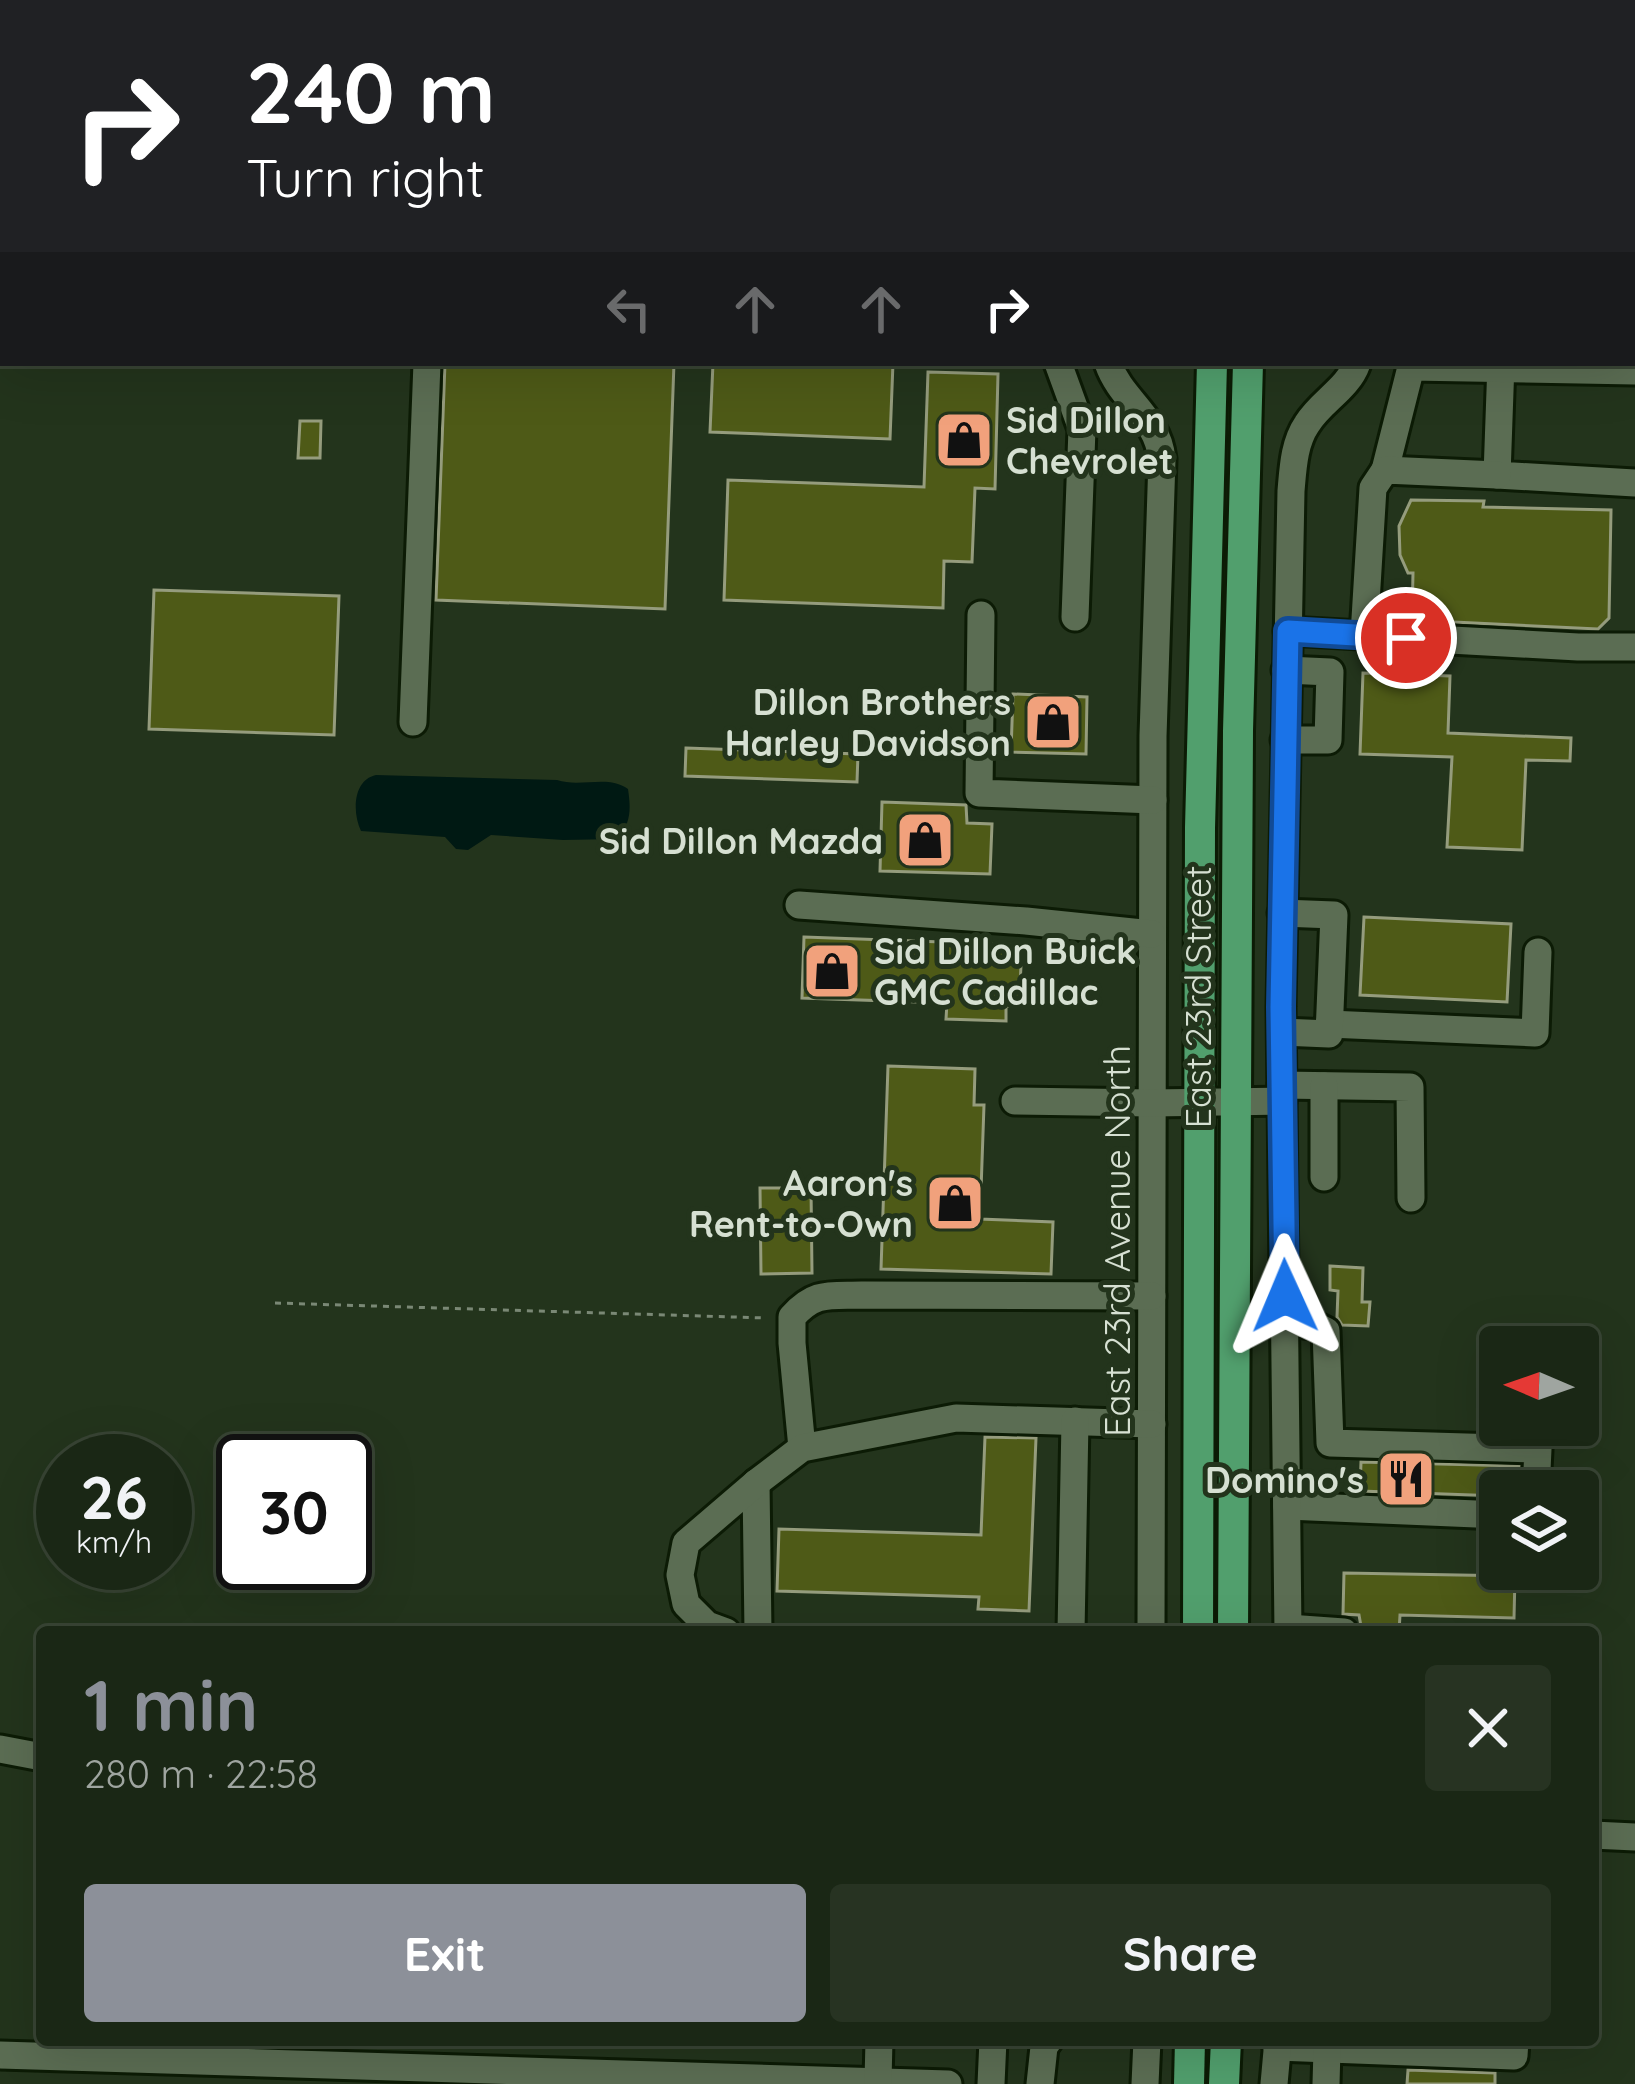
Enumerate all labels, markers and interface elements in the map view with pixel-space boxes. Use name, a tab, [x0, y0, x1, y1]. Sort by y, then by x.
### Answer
text: 240 m	[246, 39, 496, 144]
icon: right	[48, 48, 204, 204]
text: Turn right	[246, 143, 485, 211]
icon: left	[596, 276, 662, 342]
icon: ahead	[722, 276, 788, 342]
icon: ahead	[848, 276, 914, 342]
icon: right	[974, 276, 1040, 342]
place label: Sid Dillon Chevrolet	[1006, 397, 1174, 483]
shop icon: Sid Dillon Chevrolet	[933, 409, 995, 471]
pin	[1355, 587, 1457, 689]
icon: arrive	[1373, 605, 1439, 671]
place label: Dillon Brothers Harley Davidson	[725, 679, 1011, 765]
shop icon: Dillon Brothers Harley Davidson	[1022, 691, 1084, 753]
shop icon: Sid Dillon Mazda	[894, 809, 956, 871]
place label: Sid Dillon Mazda	[599, 818, 883, 863]
street label: East 23rd Street	[1175, 865, 1220, 1129]
place label: Sid Dillon Buick GMC Cadillac	[874, 928, 1136, 1014]
shop icon: Sid Dillon Buick GMC Cadillac	[801, 940, 863, 1002]
street label: East 23rd Avenue North	[1094, 1045, 1139, 1437]
place label: Aaron's Rent-to-Own	[689, 1160, 913, 1246]
shop icon: Aaron's Rent-to-Own	[924, 1172, 986, 1234]
position arrow	[1222, 1233, 1348, 1359]
north arrow	[1479, 1326, 1599, 1446]
map controls	[1479, 1326, 1599, 1590]
speed limit sign: 30	[216, 1434, 372, 1590]
restaurant icon: Domino's	[1375, 1448, 1437, 1510]
place label: Domino's	[1205, 1457, 1364, 1502]
text: 26	[80, 1459, 148, 1534]
button: layers	[1479, 1470, 1599, 1590]
text: km/h	[76, 1523, 152, 1561]
text: 1 min	[84, 1659, 258, 1749]
button: close	[1425, 1665, 1551, 1791]
text: 280 m · 22:58	[84, 1749, 318, 1798]
button: Exit	[84, 1884, 806, 2022]
button: Share	[830, 1884, 1551, 2022]

